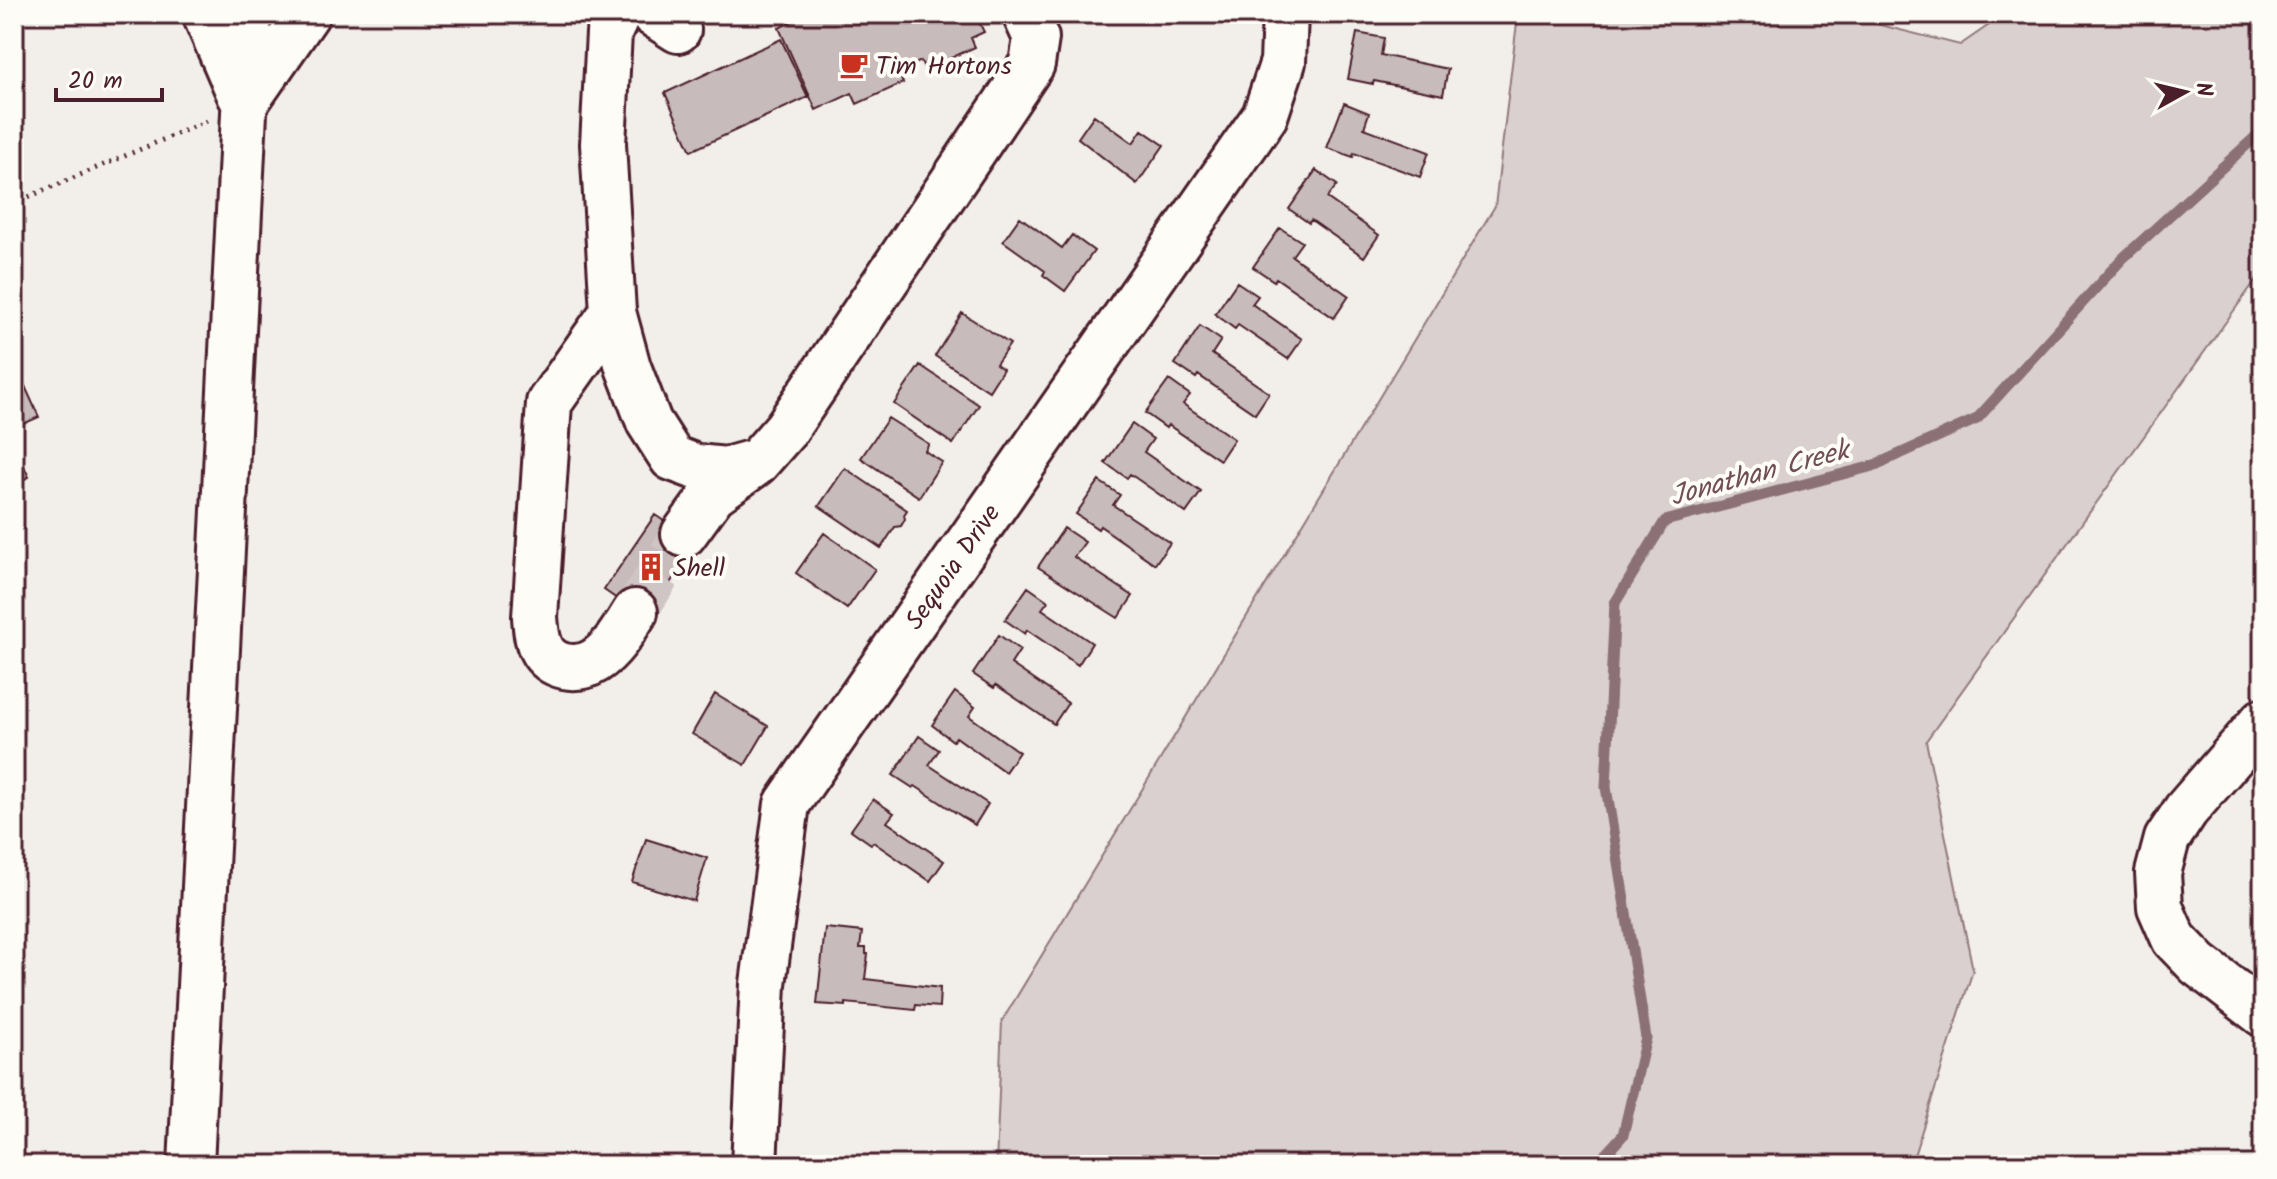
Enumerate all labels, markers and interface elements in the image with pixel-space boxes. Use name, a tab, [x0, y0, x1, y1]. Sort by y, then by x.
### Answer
place label: Tim Hortons	[876, 46, 1012, 88]
cafe icon: Tim Hortons	[839, 50, 869, 80]
scale bar	[56, 52, 162, 102]
north arrow	[2145, 52, 2225, 132]
text: 20 m	[68, 62, 123, 101]
text: N	[2184, 80, 2221, 99]
water label: Jonathan Creek	[1665, 428, 1858, 520]
street label: Sequoia Drive	[895, 496, 1013, 639]
place label: Shell	[673, 548, 725, 590]
building icon: Shell	[636, 552, 666, 582]

